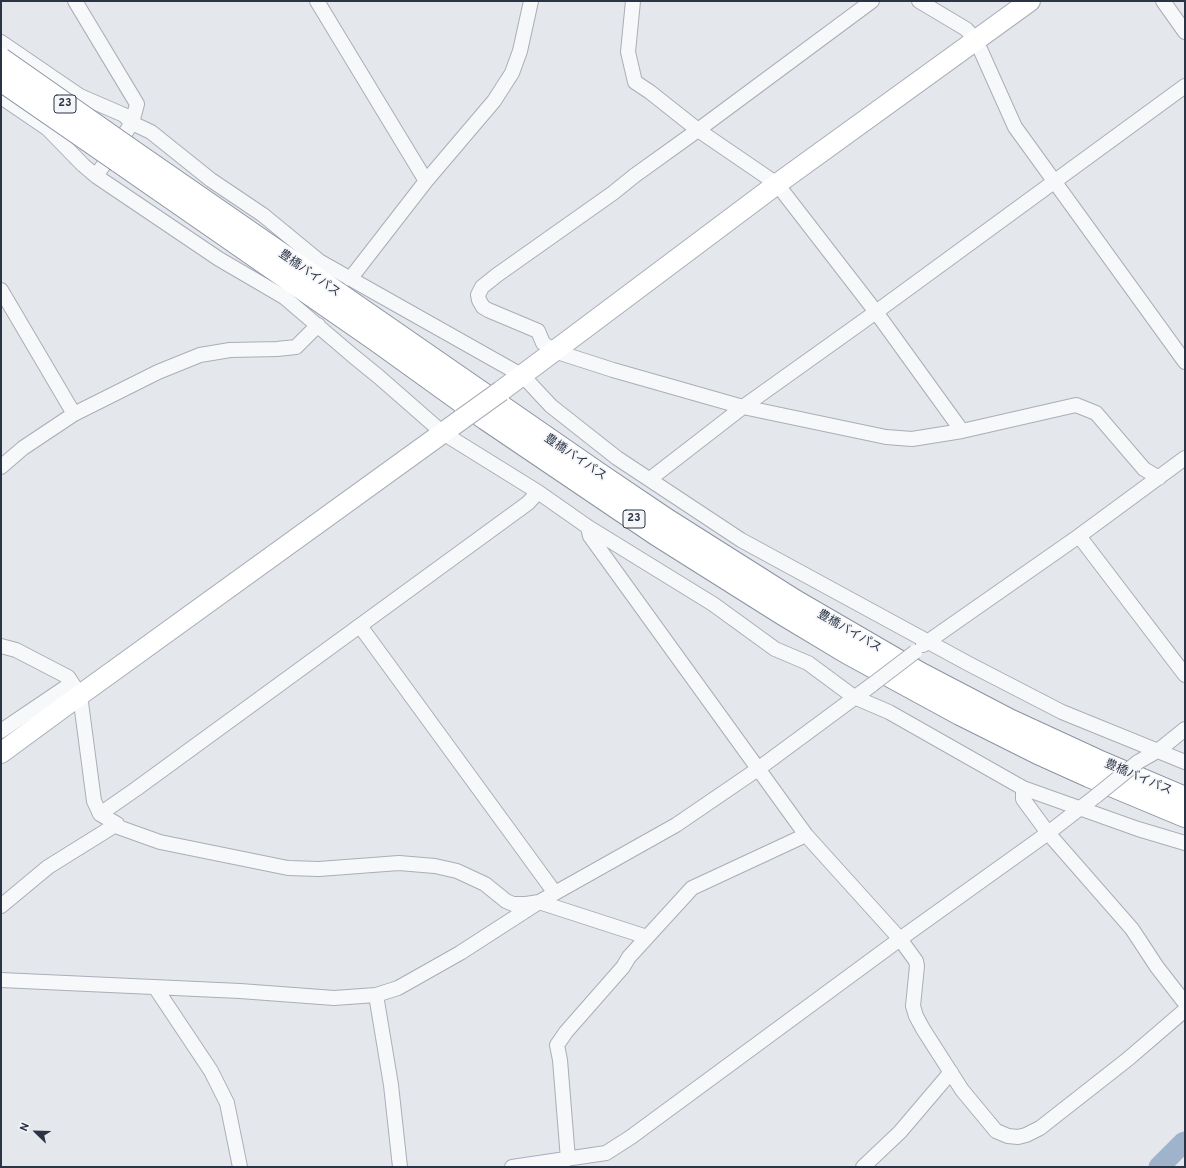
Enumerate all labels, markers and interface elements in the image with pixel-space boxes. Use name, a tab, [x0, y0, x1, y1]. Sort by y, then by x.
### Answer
road number: 23	[54, 95, 76, 113]
street label: 豊橋バイパス	[275, 247, 343, 301]
street label: 豊橋バイパス	[541, 432, 609, 484]
road number: 23	[623, 510, 645, 528]
street label: 豊橋バイパス	[814, 608, 884, 656]
street label: 豊橋バイパス	[1102, 757, 1174, 799]
north arrow	[16, 1112, 56, 1152]
text: N	[17, 1121, 33, 1134]

